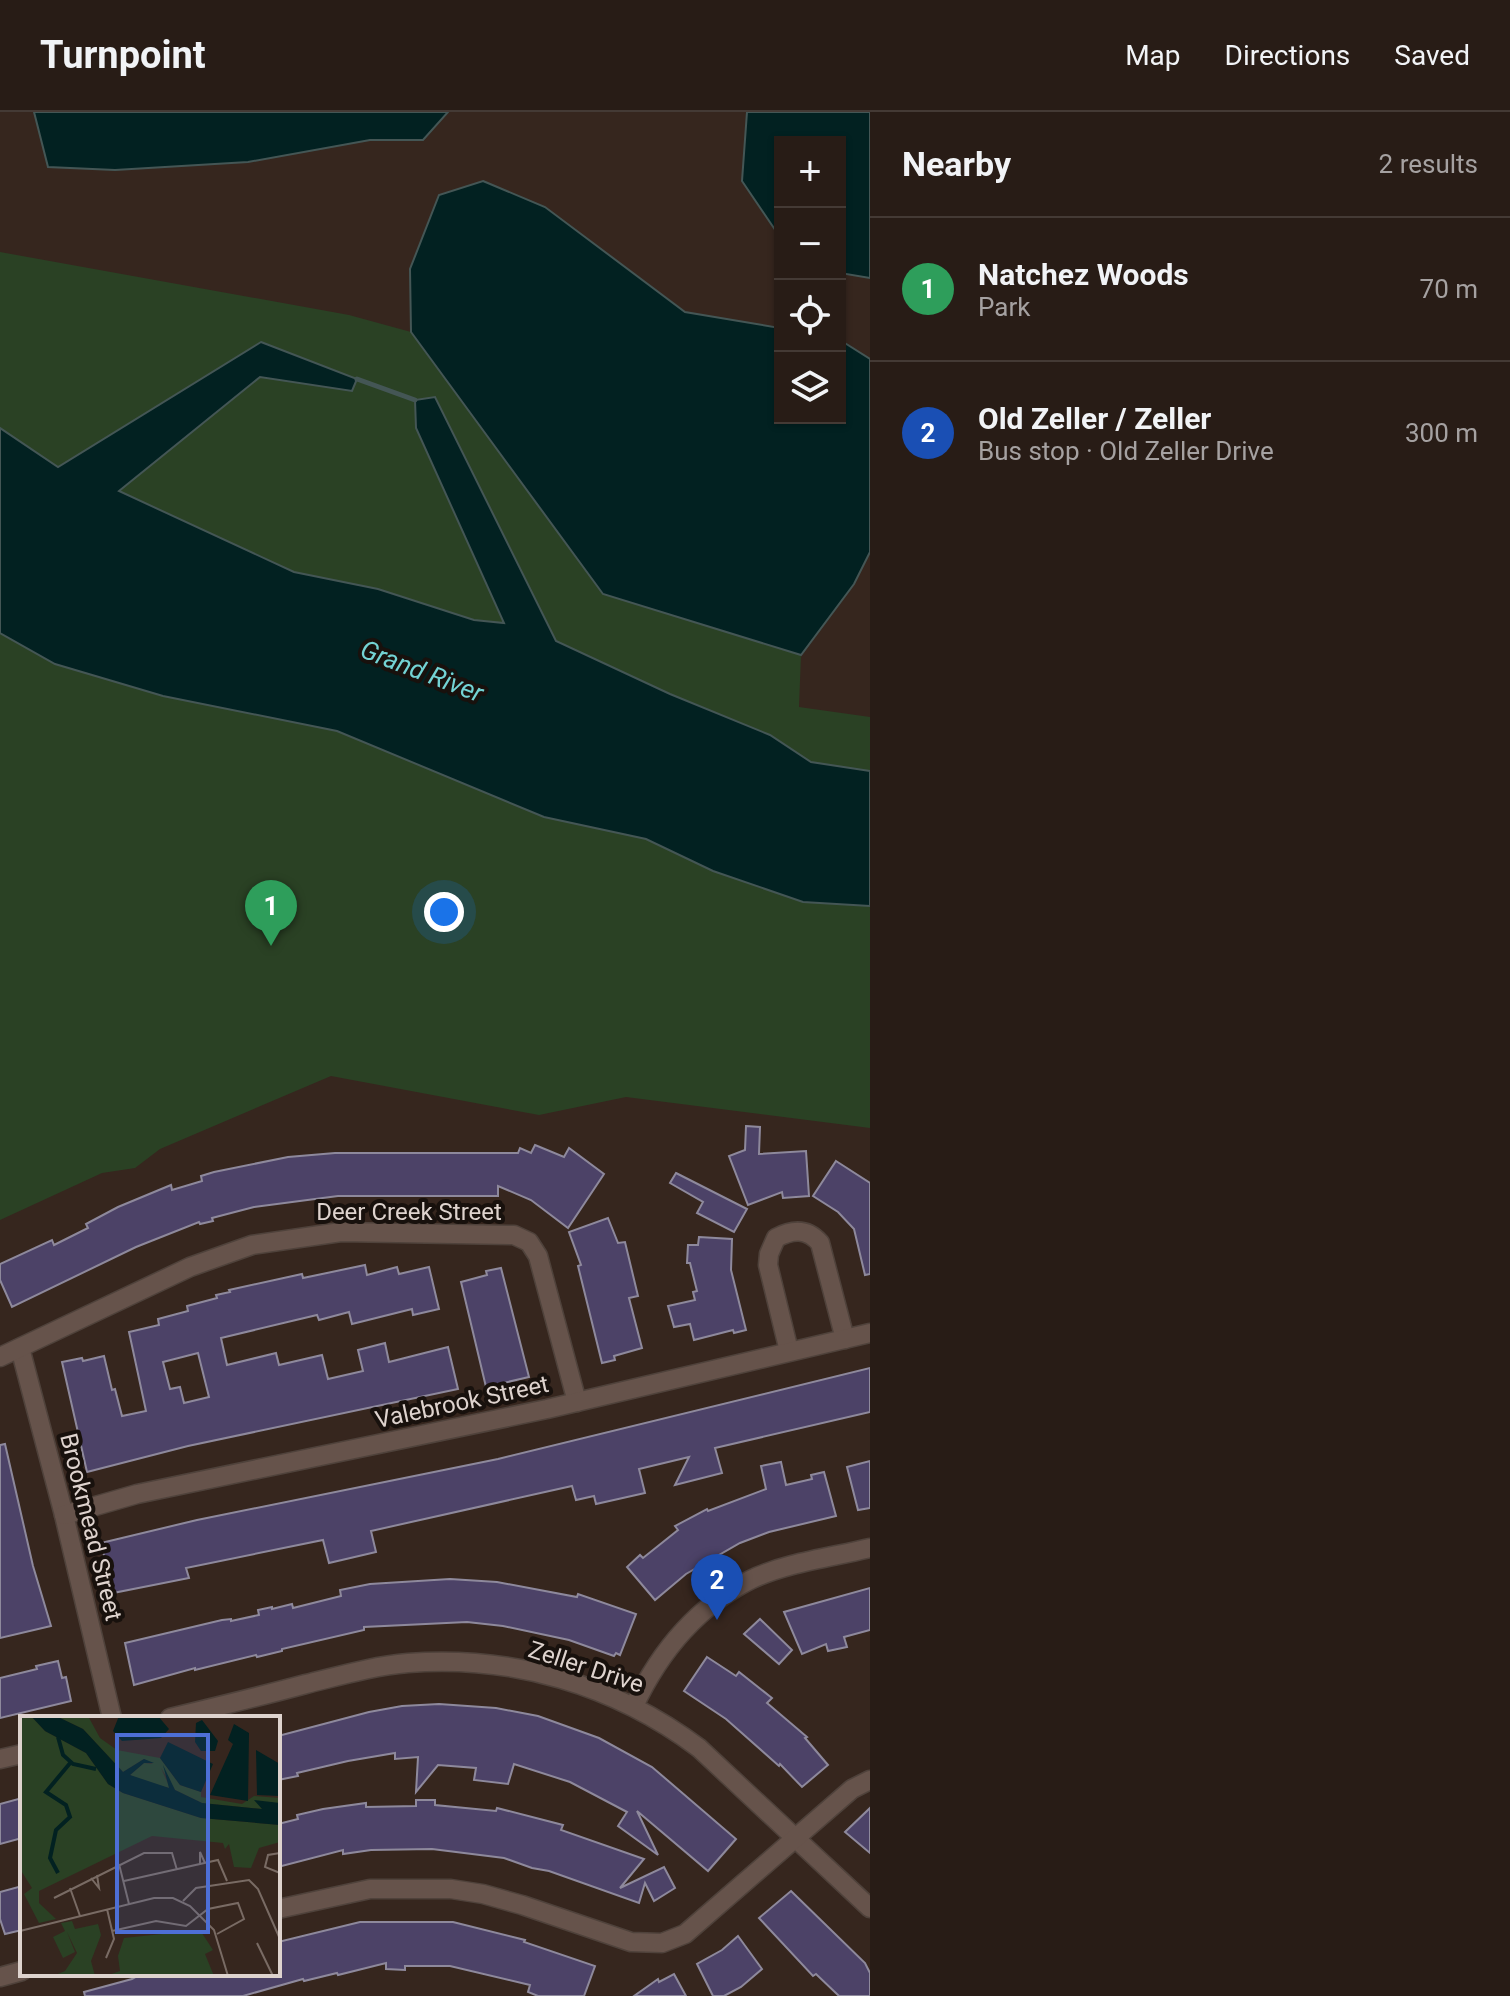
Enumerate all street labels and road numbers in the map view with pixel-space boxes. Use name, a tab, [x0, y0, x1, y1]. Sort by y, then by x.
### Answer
street label: Deer Creek Street	[316, 1198, 502, 1226]
street label: Valebrook Street	[373, 1370, 551, 1434]
street label: Brookmead Street	[54, 1430, 128, 1624]
street label: Zeller Drive	[525, 1635, 647, 1699]

